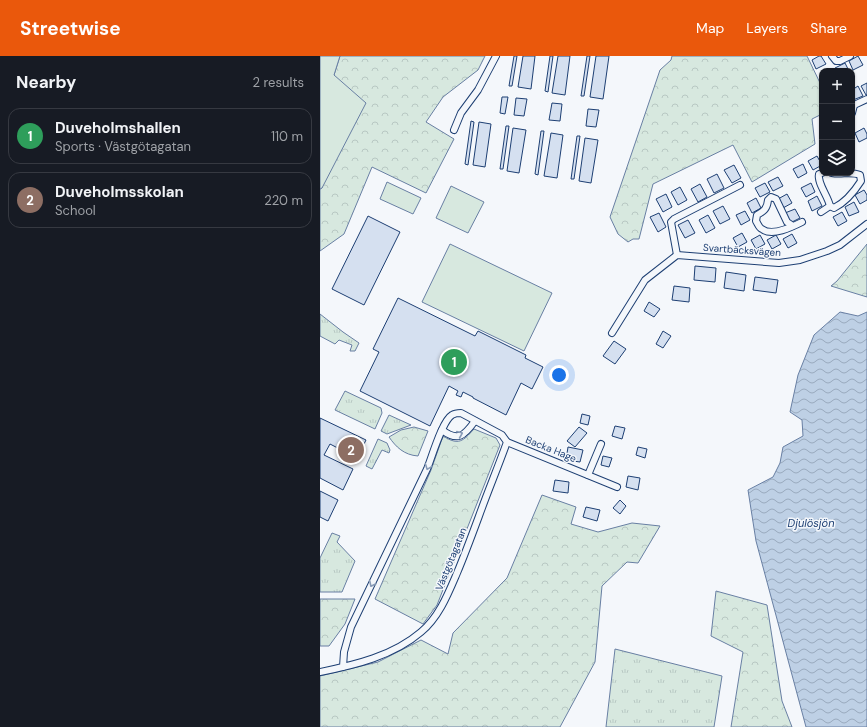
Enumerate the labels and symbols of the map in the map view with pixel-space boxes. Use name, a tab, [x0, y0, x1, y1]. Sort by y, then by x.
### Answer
street label: Svartbäcksvägen	[703, 241, 782, 259]
pin: 1	[441, 347, 467, 377]
your location	[549, 365, 569, 385]
one-way arrow	[456, 431, 463, 439]
street label: Backa Hage	[524, 433, 579, 465]
pin: 2	[338, 435, 364, 465]
one-way arrow	[424, 463, 433, 470]
water label: Djulösjön	[788, 516, 834, 530]
street label: Västgötagatan	[432, 525, 470, 592]
one-way arrow	[369, 580, 377, 587]

